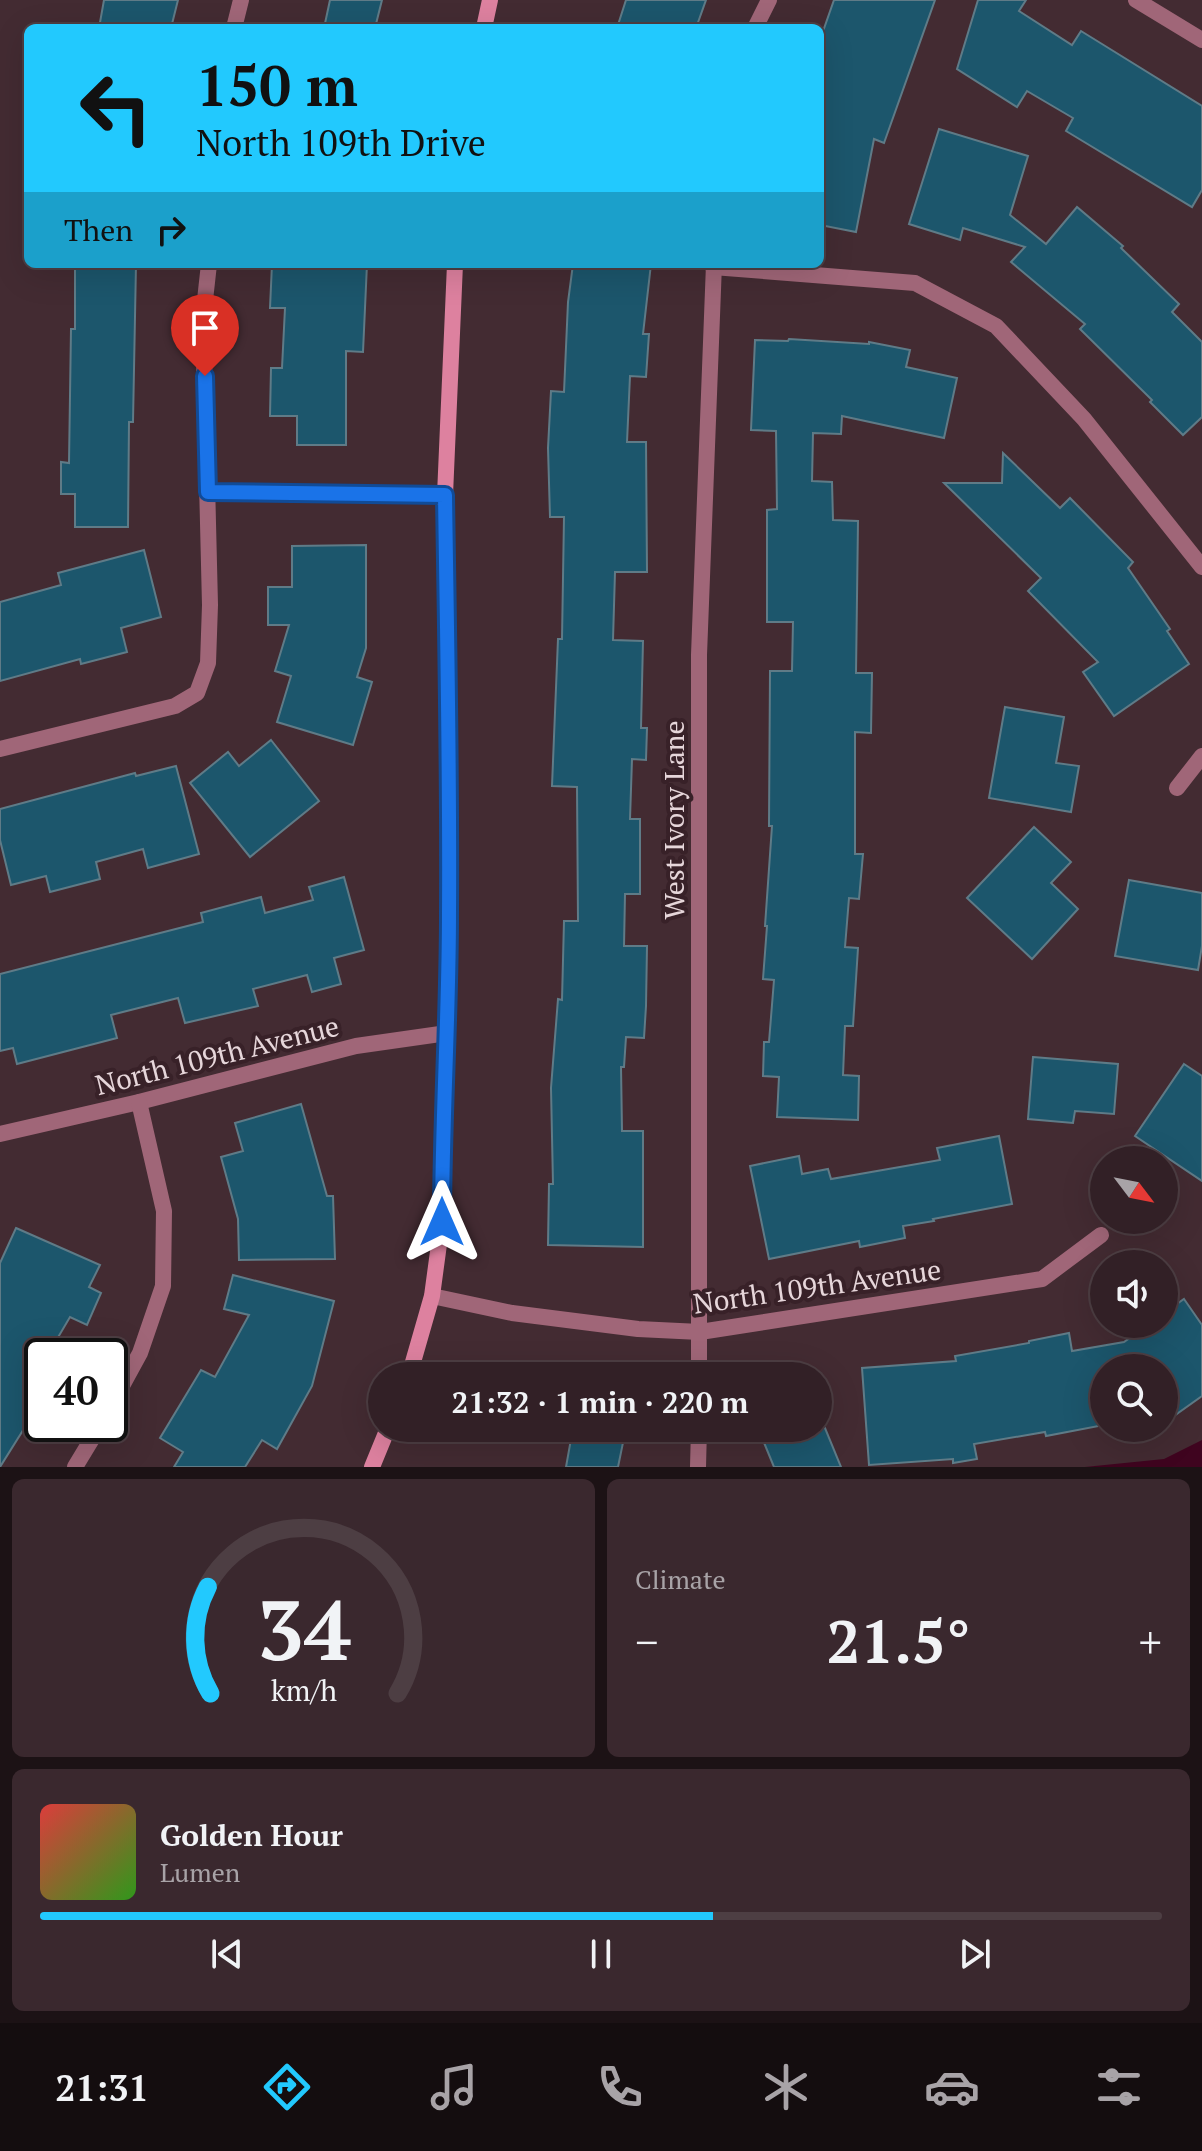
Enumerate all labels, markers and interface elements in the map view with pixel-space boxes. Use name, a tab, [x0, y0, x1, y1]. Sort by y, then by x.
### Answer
text: 150 m	[196, 48, 358, 122]
icon: left	[64, 56, 168, 160]
text: North 109th Drive	[196, 119, 486, 166]
icon: right	[149, 208, 193, 252]
text: Then	[64, 210, 133, 250]
pin	[171, 294, 239, 376]
icon: arrive	[183, 306, 227, 350]
street label: West Ivory Lane	[655, 720, 692, 920]
street label: North 109th Avenue	[91, 1007, 343, 1103]
north arrow	[1090, 1146, 1178, 1234]
map controls	[1090, 1146, 1178, 1442]
position arrow	[400, 1180, 484, 1264]
street label: North 109th Avenue	[691, 1250, 943, 1322]
button: sound	[1090, 1250, 1178, 1338]
speed limit sign: 40	[24, 1338, 128, 1442]
button: search	[1090, 1354, 1178, 1442]
text: 21:32 · 1 min · 220 m	[452, 1382, 748, 1422]
text: Climate	[635, 1562, 726, 1596]
text: 34	[256, 1574, 351, 1684]
text: 21.5°	[826, 1601, 971, 1680]
text: −	[635, 1612, 658, 1671]
text: +	[1139, 1612, 1162, 1671]
text: km/h	[270, 1671, 337, 1709]
text: Golden Hour	[160, 1815, 343, 1855]
text: Lumen	[160, 1855, 240, 1889]
icon: previous	[205, 1932, 249, 1976]
icon: pause	[579, 1932, 623, 1976]
icon: next	[953, 1932, 997, 1976]
icon: directions	[259, 2059, 315, 2115]
icon: music	[426, 2059, 482, 2115]
icon: phone	[592, 2059, 648, 2115]
icon: climate	[758, 2059, 814, 2115]
icon: car	[924, 2059, 980, 2115]
icon: filters	[1091, 2059, 1147, 2115]
text: 21:31	[55, 2064, 149, 2111]

